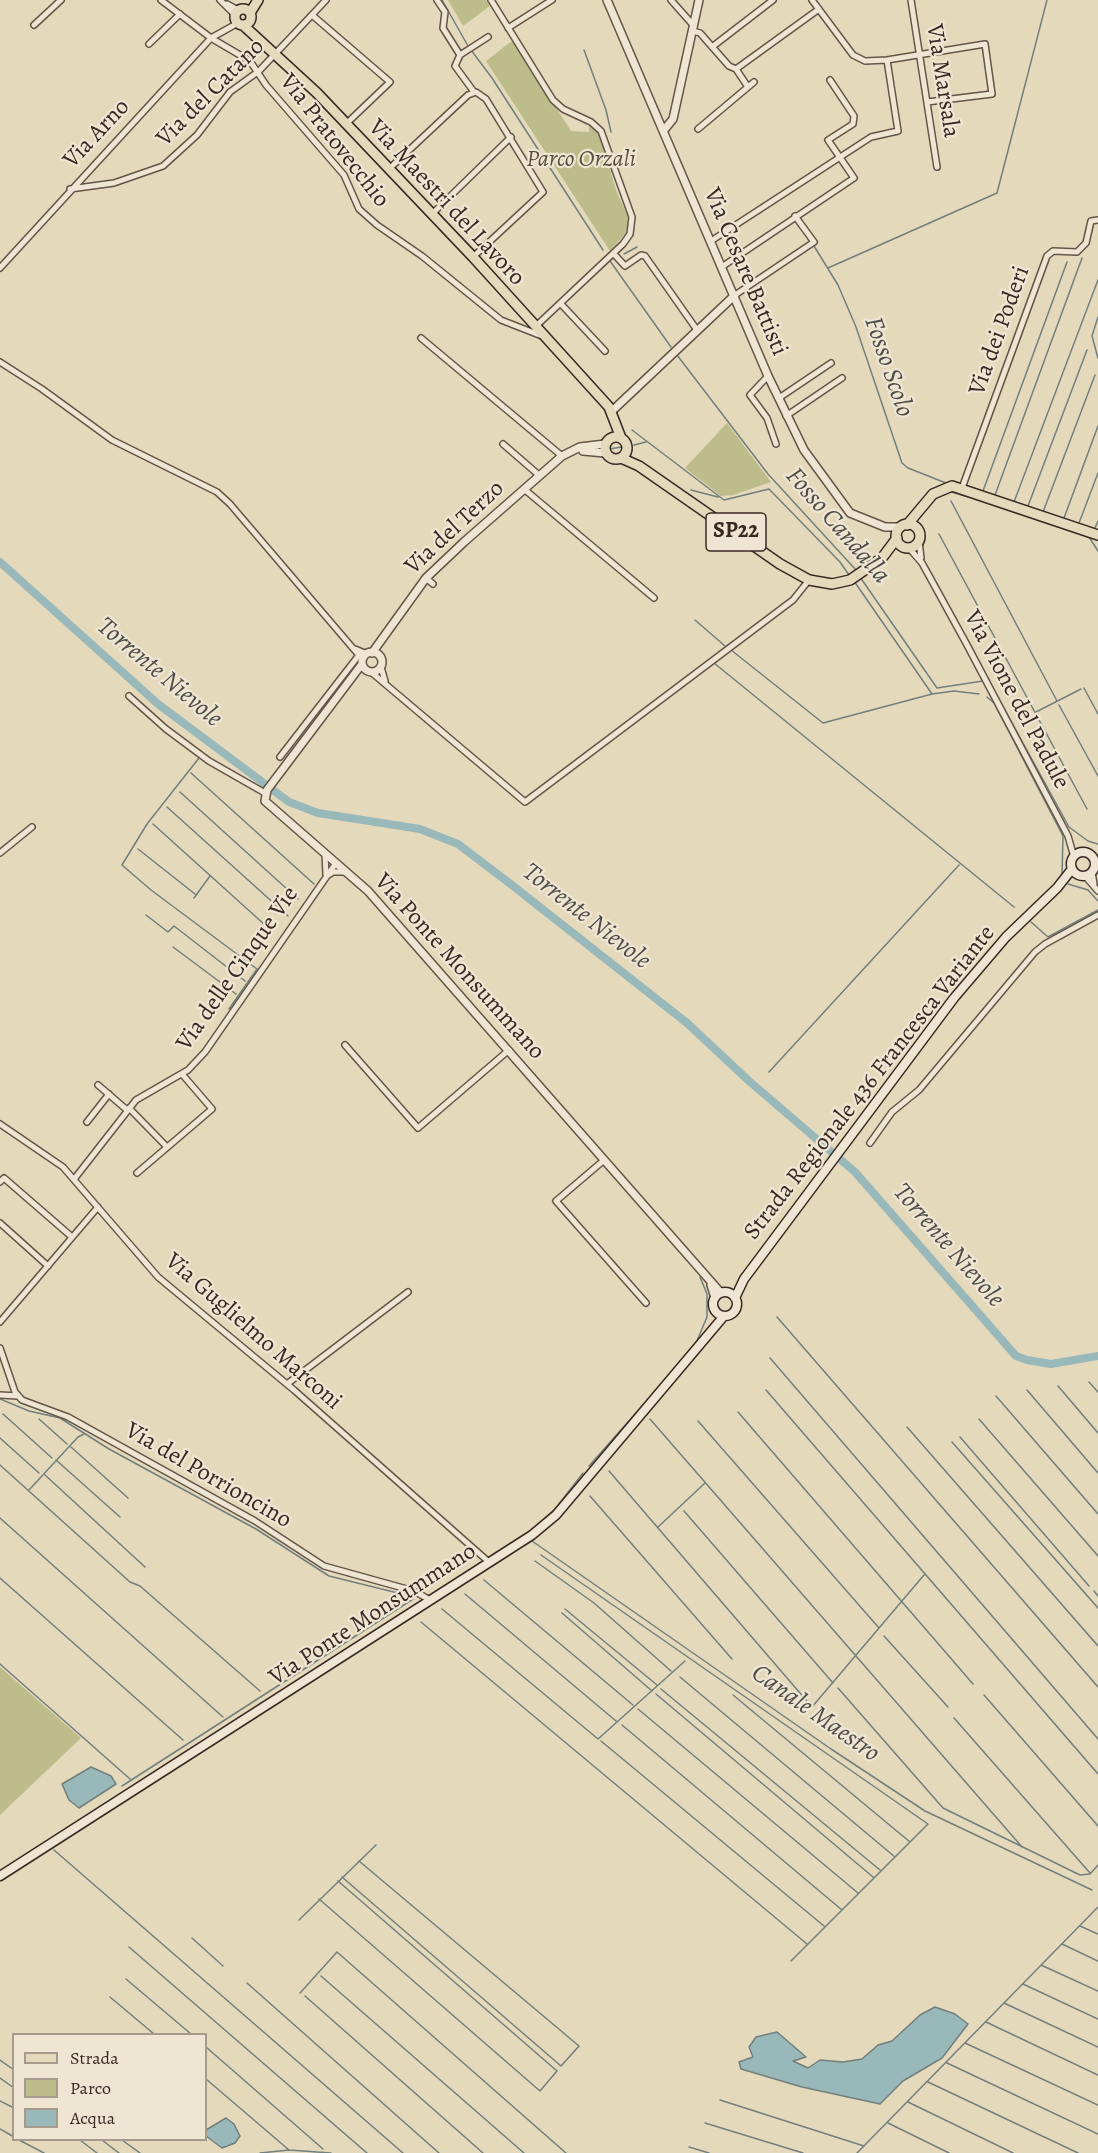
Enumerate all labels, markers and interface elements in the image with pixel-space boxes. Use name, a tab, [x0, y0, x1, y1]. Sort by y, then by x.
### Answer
street label: Via Marsala	[919, 22, 965, 140]
street label: Via del Catano	[151, 33, 271, 153]
street label: Via Pratovecchio	[273, 68, 395, 214]
street label: Via Arno	[58, 93, 136, 175]
street label: Via Maestri del Lavoro	[361, 114, 531, 292]
park label: Parco Orzali	[526, 146, 636, 174]
street label: Via Cesare Battisti	[697, 184, 793, 360]
street label: Via dei Poderi	[963, 263, 1037, 399]
water label: Fosso Scolo	[856, 313, 920, 421]
water label: Fosso Candalla	[778, 461, 896, 591]
street label: Via del Terzo	[399, 475, 511, 581]
road number: SP22	[706, 513, 766, 551]
street label: Via Vione del Padule	[957, 606, 1075, 794]
water label: Torrente Nievole	[90, 611, 228, 735]
water label: Torrente Nievole	[516, 857, 656, 977]
street label: Via Ponte Monsummano	[368, 868, 550, 1066]
street label: Via delle Cinque Vie	[171, 881, 305, 1057]
street label: Strada Regionale 436 Francesca Variante	[738, 920, 1002, 1246]
water label: Torrente Nievole	[886, 1178, 1010, 1314]
street label: Via Guglielmo Marconi	[159, 1247, 347, 1417]
street label: Via del Porrioncino	[120, 1417, 296, 1535]
street label: Via Ponte Monsummano	[264, 1537, 482, 1693]
water label: Canale Maestro	[745, 1658, 885, 1770]
legend	[12, 2033, 207, 2141]
text: Strada	[70, 2046, 119, 2070]
text: Parco	[70, 2076, 111, 2100]
text: Acqua	[70, 2106, 115, 2130]

